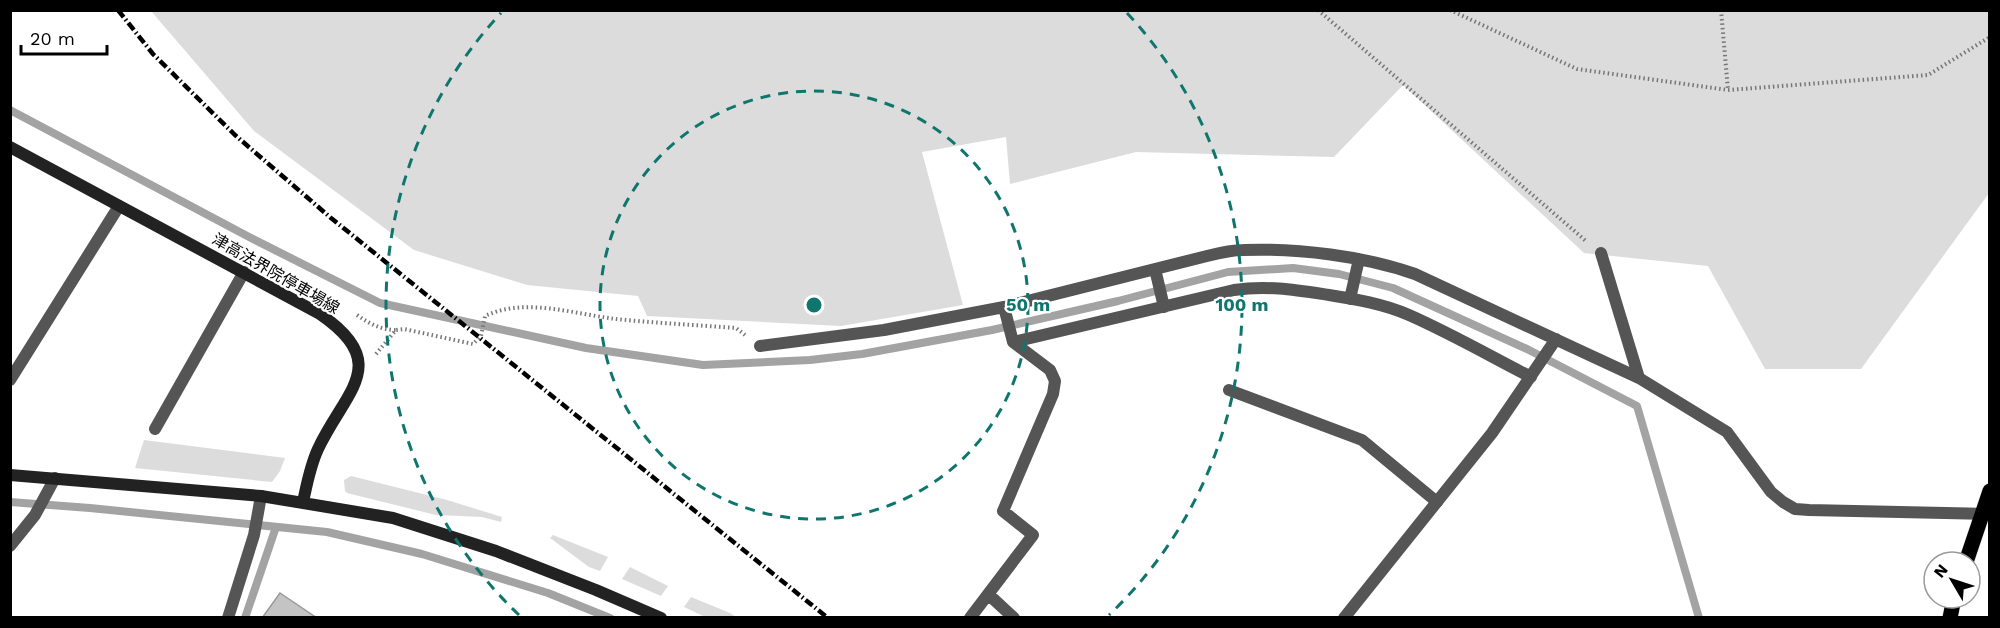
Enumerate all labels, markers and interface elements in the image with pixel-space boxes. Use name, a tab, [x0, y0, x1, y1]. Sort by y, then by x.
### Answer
scale bar	[21, 18, 106, 56]
text: 20 m	[30, 28, 75, 49]
street label: 津高法界院停車場線	[209, 229, 343, 318]
text: 50 m	[1006, 294, 1050, 315]
text: 100 m	[1215, 294, 1269, 315]
centre of rings	[804, 295, 824, 315]
north arrow	[1922, 550, 1982, 610]
text: N	[1930, 560, 1952, 581]

